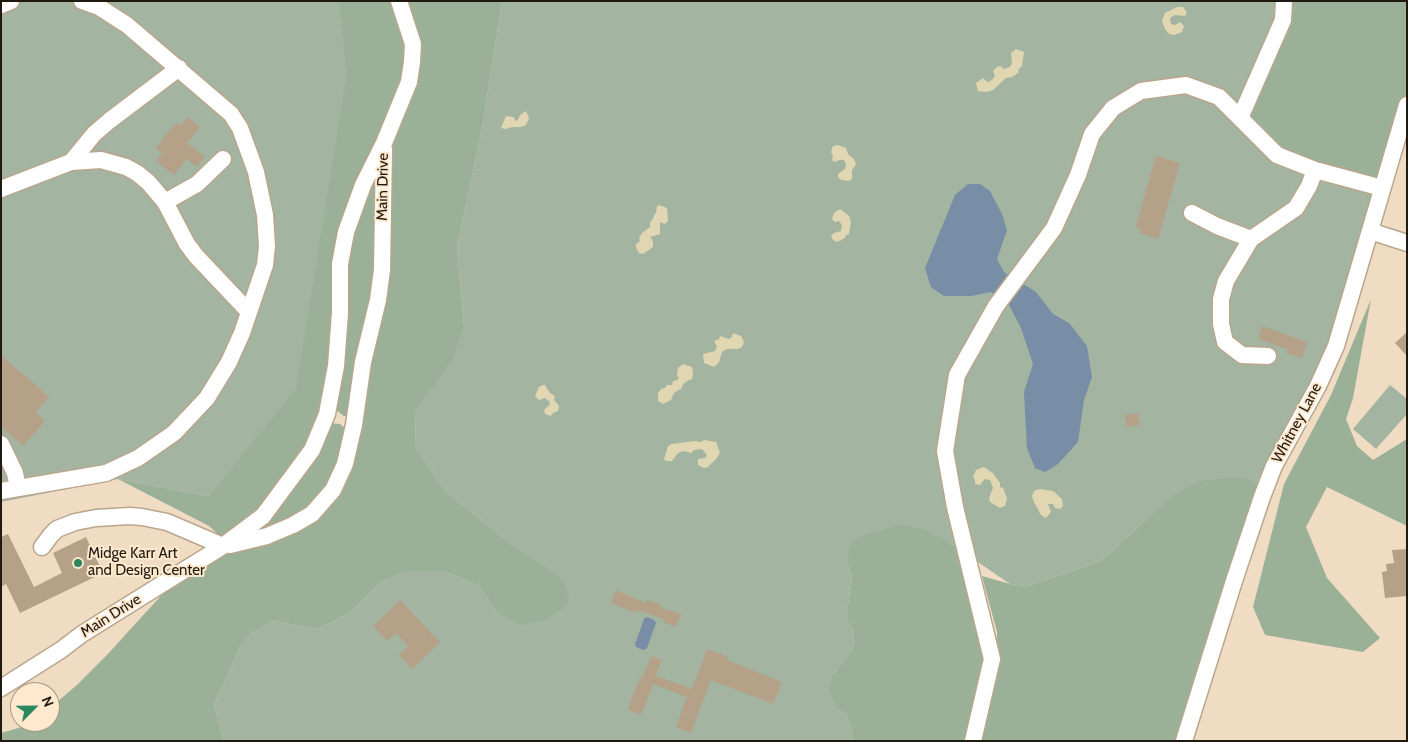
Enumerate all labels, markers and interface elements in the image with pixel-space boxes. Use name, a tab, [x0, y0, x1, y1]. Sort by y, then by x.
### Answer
street label: Main Drive	[373, 153, 393, 221]
street label: Whitney Lane	[1268, 380, 1326, 466]
place label: Midge Karr Art and Design Center	[88, 545, 205, 580]
marker: Midge Karr Art and Design Center	[72, 557, 84, 569]
street label: Main Drive	[77, 590, 145, 642]
north arrow	[10, 682, 60, 732]
text: N	[38, 693, 58, 710]

